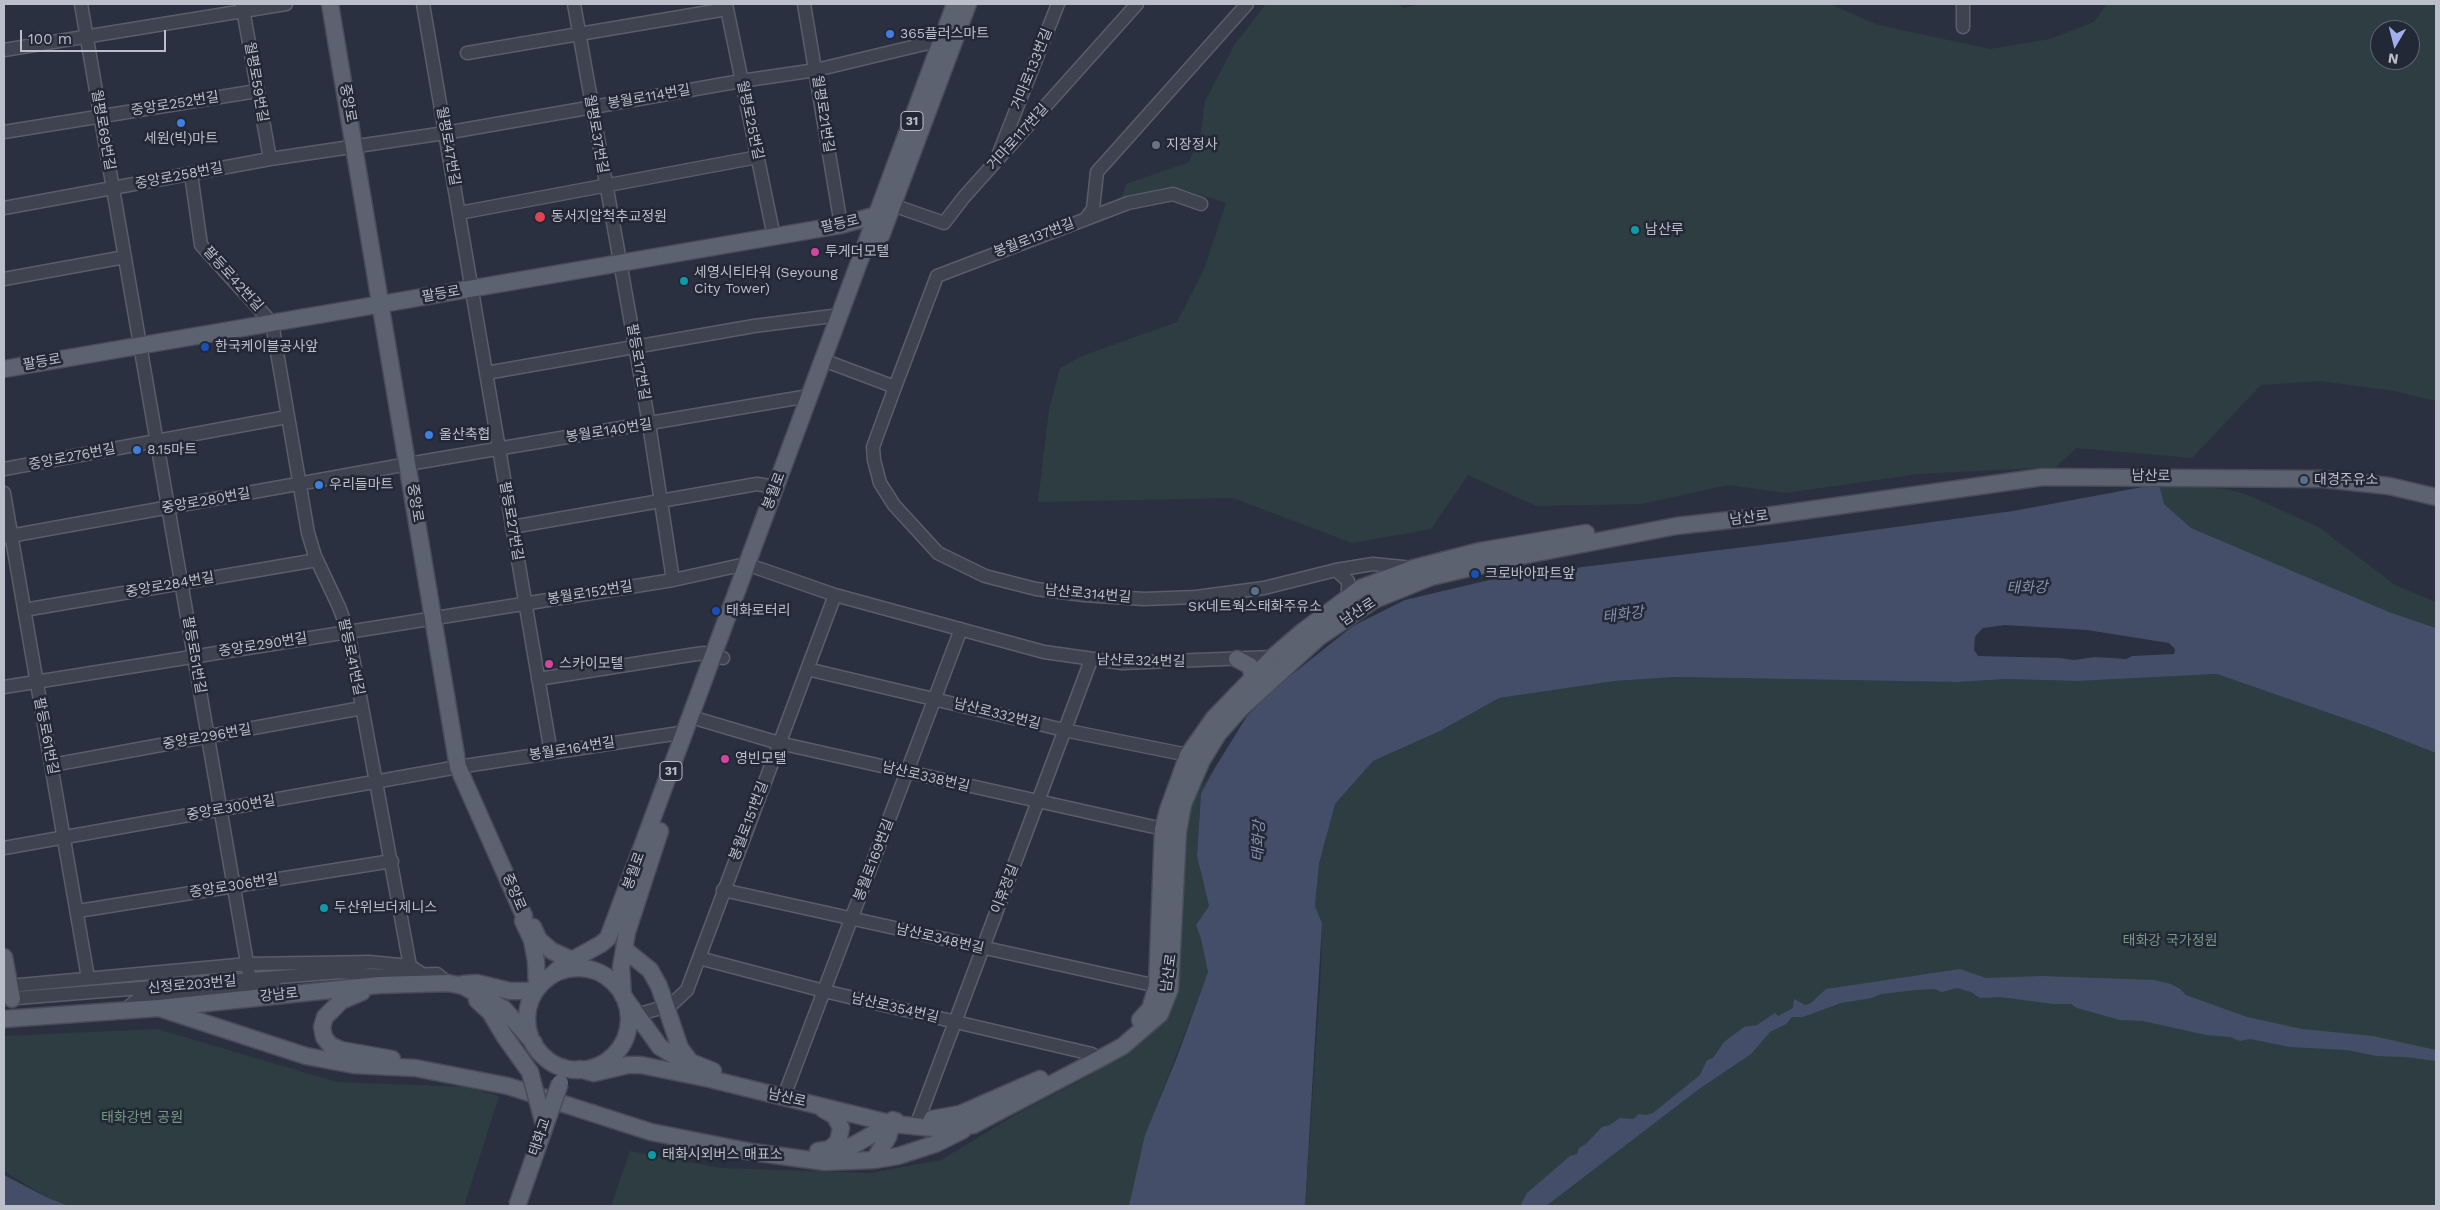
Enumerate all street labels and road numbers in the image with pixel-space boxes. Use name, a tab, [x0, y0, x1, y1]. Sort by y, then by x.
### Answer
street label: 거마로133번길	[1008, 26, 1056, 112]
street label: 월평로59번길	[241, 41, 271, 123]
street label: 월평로21번길	[809, 74, 837, 154]
street label: 월평로25번길	[733, 79, 767, 161]
street label: 봉월로114번길	[606, 81, 692, 113]
street label: 중앙로	[336, 83, 360, 123]
street label: 월평로69번길	[88, 88, 118, 172]
street label: 중앙로252번길	[130, 89, 220, 119]
street label: 월평로37번길	[581, 93, 611, 175]
street label: 거마로117번길	[984, 100, 1052, 174]
street label: 월평로47번길	[433, 105, 463, 187]
road number: 31	[901, 112, 923, 130]
street label: 중앙로258번길	[134, 159, 224, 193]
street label: 팔등로	[819, 211, 861, 237]
street label: 봉월로137번길	[991, 215, 1077, 261]
street label: 팔등로42번길	[200, 243, 266, 315]
street label: 팔등로	[421, 282, 461, 306]
street label: 팔등로17번길	[623, 322, 653, 402]
street label: 팔등로	[22, 350, 62, 374]
street label: 봉월로140번길	[565, 416, 653, 446]
street label: 중앙로276번길	[27, 440, 117, 474]
street label: 남산로	[2132, 467, 2170, 485]
street label: 봉월로	[759, 470, 789, 512]
street label: 팔등로27번길	[496, 480, 526, 562]
street label: 중앙로	[404, 483, 426, 523]
street label: 중앙로280번길	[160, 485, 252, 517]
street label: 남산로	[1729, 507, 1769, 529]
street label: 중앙로284번길	[124, 569, 216, 601]
street label: 봉월로152번길	[546, 578, 634, 608]
street label: 남산로314번길	[1044, 582, 1132, 606]
street label: 남산로	[1337, 594, 1379, 630]
street label: 팔등로51번길	[179, 615, 209, 695]
street label: 팔등로41번길	[335, 617, 367, 697]
street label: 중앙로290번길	[217, 630, 309, 660]
street label: 남산로324번길	[1096, 652, 1186, 670]
street label: 남산로332번길	[952, 695, 1042, 733]
street label: 팔등로61번길	[30, 696, 62, 776]
street label: 중앙로296번길	[161, 721, 253, 753]
street label: 봉월로164번길	[528, 734, 616, 764]
street label: 남산로338번길	[881, 759, 971, 795]
road number: 31	[660, 761, 682, 780]
street label: 봉월로151번길	[726, 779, 772, 863]
street label: 중앙로300번길	[185, 792, 277, 824]
street label: 봉월로169번길	[851, 816, 897, 904]
street label: 봉월로	[619, 850, 649, 892]
street label: 이휴정길	[988, 862, 1022, 916]
street label: 중앙로306번길	[188, 871, 280, 901]
street label: 중앙로	[499, 871, 529, 913]
street label: 남산로348번길	[894, 921, 986, 957]
street label: 남산로	[1158, 953, 1180, 993]
street label: 신정로203번길	[147, 973, 237, 997]
street label: 강남로	[259, 985, 299, 1005]
street label: 남산로354번길	[850, 990, 940, 1026]
street label: 남산로	[766, 1085, 808, 1111]
street label: 태화교	[526, 1116, 554, 1158]

